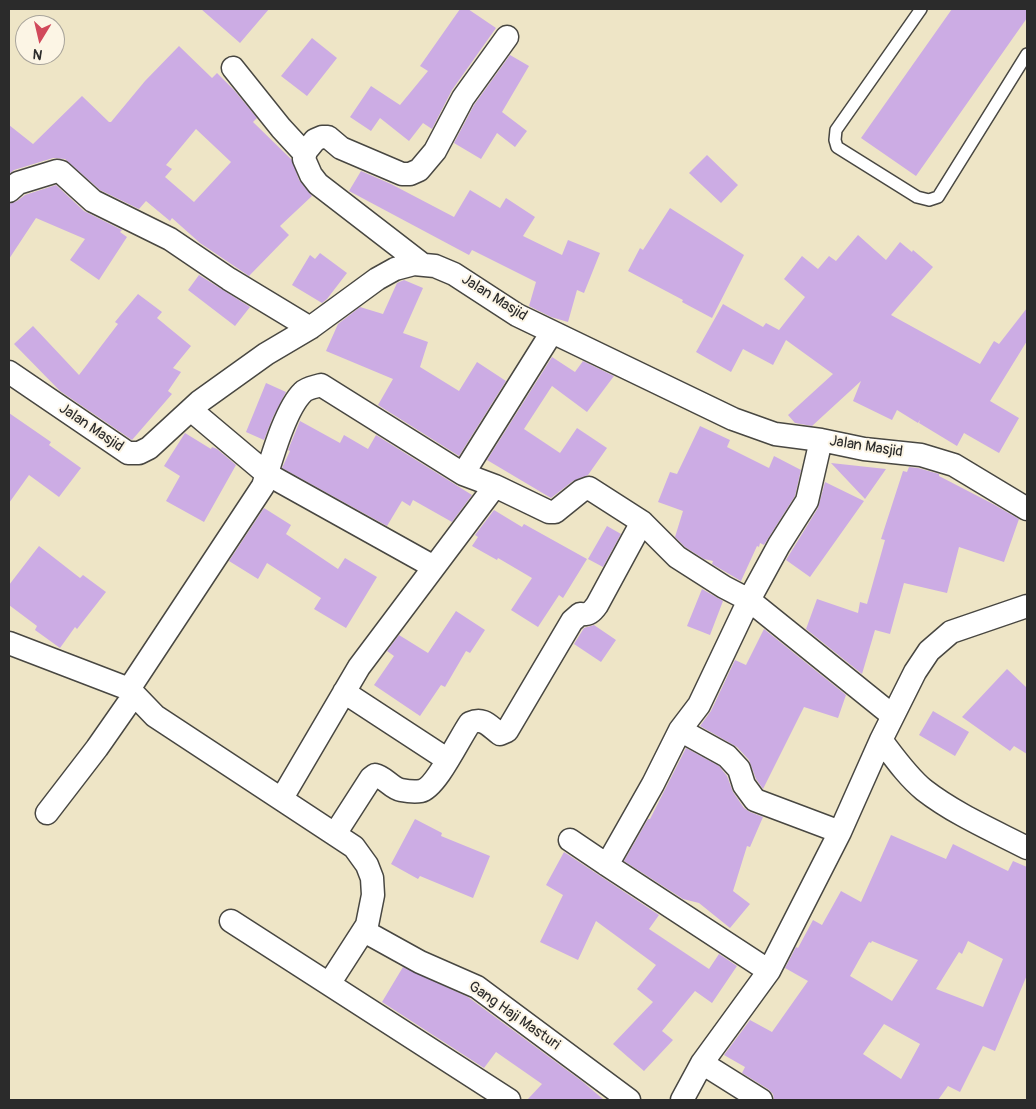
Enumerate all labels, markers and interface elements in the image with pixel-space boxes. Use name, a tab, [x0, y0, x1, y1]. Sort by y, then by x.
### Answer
north arrow	[15, 15, 65, 65]
text: N	[32, 45, 44, 63]
street label: Jalan Masjid	[458, 271, 530, 325]
street label: Jalan Masjid	[55, 400, 127, 456]
street label: Jalan Masjid	[828, 432, 904, 462]
street label: Gang Haji Masturi	[465, 978, 563, 1054]

